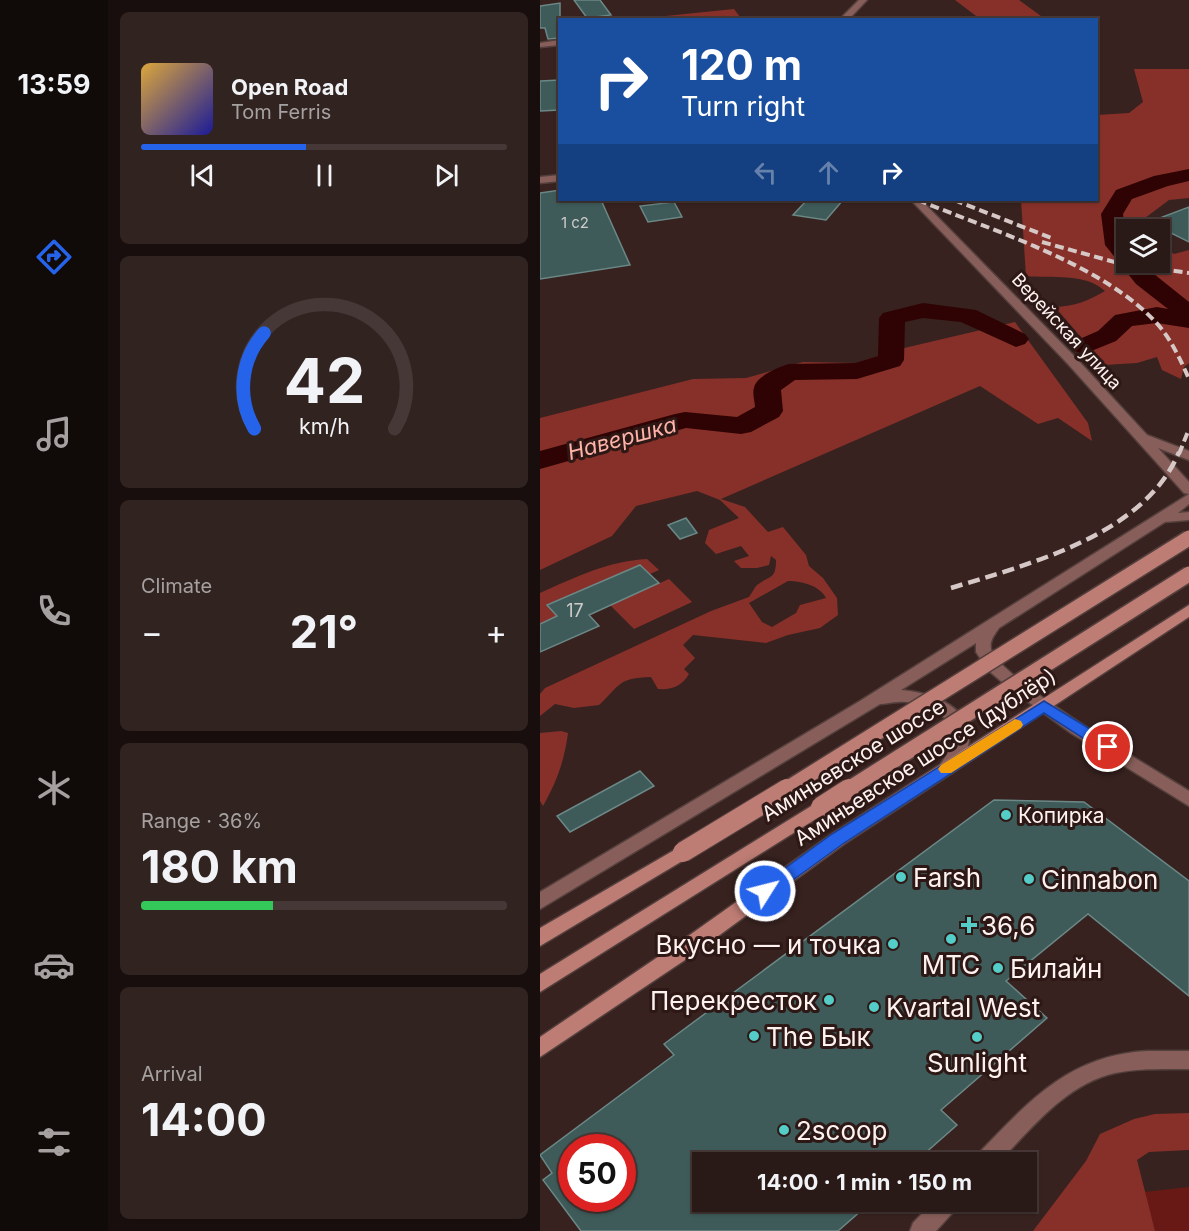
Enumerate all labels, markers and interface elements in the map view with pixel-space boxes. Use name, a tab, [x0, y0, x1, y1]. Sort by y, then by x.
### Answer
text: 120 m	[681, 39, 802, 90]
icon: right	[582, 42, 660, 120]
text: 13:59	[18, 68, 90, 101]
text: Open Road	[231, 74, 348, 100]
text: Turn right	[681, 90, 805, 123]
text: Tom Ferris	[231, 100, 331, 124]
icon: left	[749, 156, 782, 189]
icon: ahead	[812, 156, 845, 189]
icon: right	[875, 156, 908, 189]
icon: previous	[186, 159, 219, 192]
icon: pause	[308, 159, 341, 192]
icon: next	[430, 159, 463, 192]
house number: 1 с2	[561, 213, 589, 232]
map controls	[1116, 219, 1170, 273]
button: layers	[1116, 219, 1170, 273]
icon: directions	[33, 236, 75, 278]
street label: Верейская улица	[1008, 269, 1126, 393]
text: 42	[283, 343, 365, 418]
water label: Навершка	[565, 411, 679, 465]
icon: music	[33, 413, 75, 455]
text: km/h	[299, 413, 349, 439]
text: Climate	[141, 574, 212, 598]
icon: phone	[33, 590, 75, 632]
house number: 17	[566, 600, 584, 621]
text: 21°	[290, 604, 358, 659]
text: −	[141, 612, 163, 652]
text: +	[485, 612, 507, 652]
street label: Аминьевское шоссе (дублёр)	[790, 663, 1060, 851]
street label: Аминьевское шоссе	[757, 693, 949, 827]
pin	[1082, 721, 1133, 772]
icon: arrive	[1091, 730, 1124, 763]
icon: climate	[33, 767, 75, 809]
place label: Копирка	[1018, 803, 1105, 828]
marker: Копирка	[999, 808, 1013, 822]
text: Range · 36%	[141, 809, 262, 833]
text: 180 km	[141, 839, 298, 894]
position arrow	[733, 859, 797, 923]
place label: Farsh	[913, 862, 981, 893]
place label: Cinnabon	[1041, 864, 1158, 895]
marker: Farsh	[894, 870, 908, 884]
marker: Cinnabon	[1022, 872, 1036, 886]
place label: 36,6	[981, 910, 1035, 941]
marker: 36,6	[962, 918, 976, 932]
place label: Вкусно — и точка	[655, 929, 881, 960]
marker: МТС	[944, 932, 958, 946]
marker: Вкусно — и точка	[886, 937, 900, 951]
icon: car	[33, 944, 75, 986]
place label: МТС	[922, 949, 980, 980]
place label: Билайн	[1010, 953, 1102, 984]
marker: Билайн	[991, 961, 1005, 975]
place label: Перекресток	[650, 985, 817, 1016]
place label: Kvartal West	[886, 992, 1040, 1023]
marker: Перекресток	[822, 993, 836, 1007]
marker: Kvartal West	[867, 1000, 881, 1014]
place label: The Бык	[766, 1021, 871, 1052]
marker: The Бык	[747, 1029, 761, 1043]
marker: Sunlight	[970, 1030, 984, 1044]
place label: Sunlight	[927, 1047, 1027, 1078]
text: Arrival	[141, 1062, 203, 1086]
text: 14:00	[141, 1092, 267, 1147]
place label: 2scoop	[796, 1115, 888, 1146]
icon: filters	[33, 1121, 75, 1163]
marker: 2scoop	[777, 1123, 791, 1137]
speed limit sign: 50	[558, 1134, 636, 1212]
text: 14:00 · 1 min · 150 m	[757, 1169, 972, 1195]

